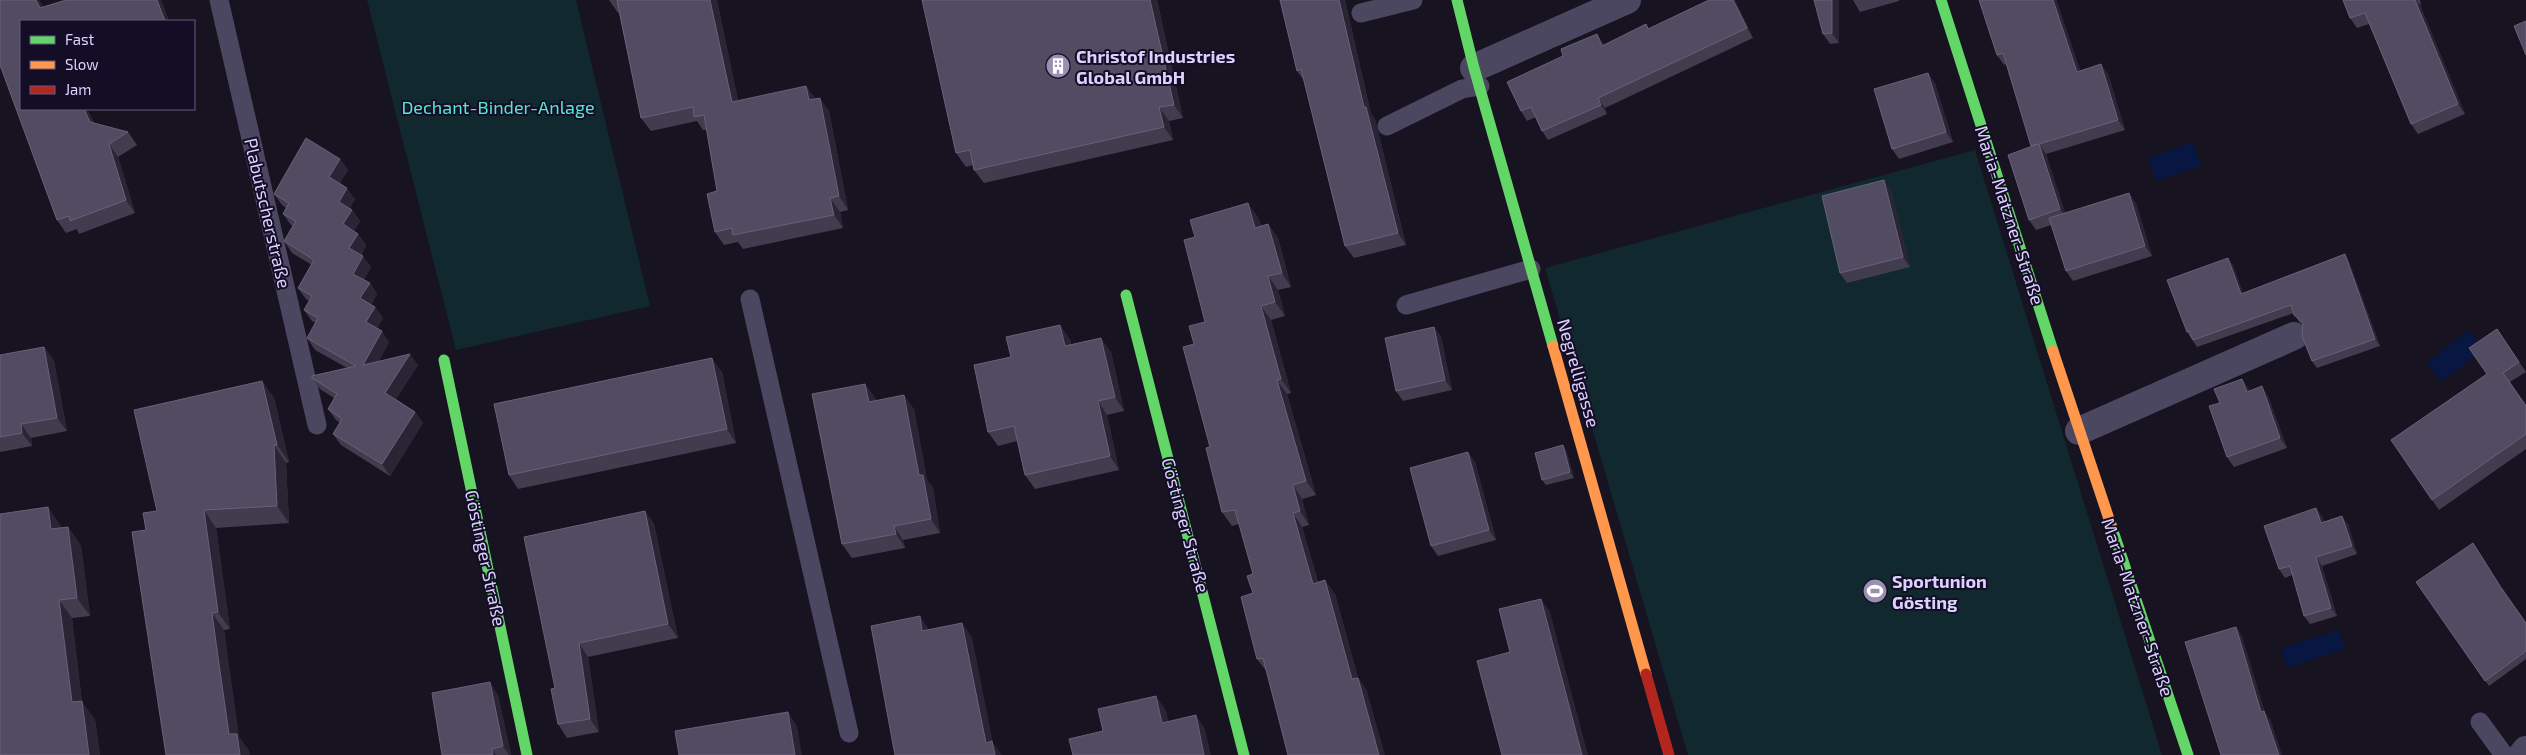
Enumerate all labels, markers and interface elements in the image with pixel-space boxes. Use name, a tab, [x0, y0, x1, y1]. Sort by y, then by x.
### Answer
legend	[20, 20, 195, 110]
text: Fast	[65, 30, 95, 48]
place label: Christof Industries Global GmbH	[1076, 45, 1235, 88]
building icon: Christof Industries Global GmbH	[1045, 53, 1071, 79]
text: Slow	[65, 55, 99, 73]
text: Jam	[65, 80, 91, 98]
park label: Dechant-Binder-Anlage	[401, 96, 595, 118]
street label: Maria-Matzner-Straße	[1971, 123, 2049, 307]
street label: Plabutscherstraße	[240, 136, 296, 290]
street label: Negrelligasse	[1553, 316, 1605, 430]
street label: Göstinger Straße	[1157, 455, 1215, 595]
street label: Göstinger Straße	[461, 488, 511, 628]
street label: Maria-Matzner-Straße	[2097, 515, 2179, 699]
place label: Sportunion Gösting	[1892, 570, 1987, 613]
sports icon: Sportunion Gösting	[1862, 578, 1888, 604]

